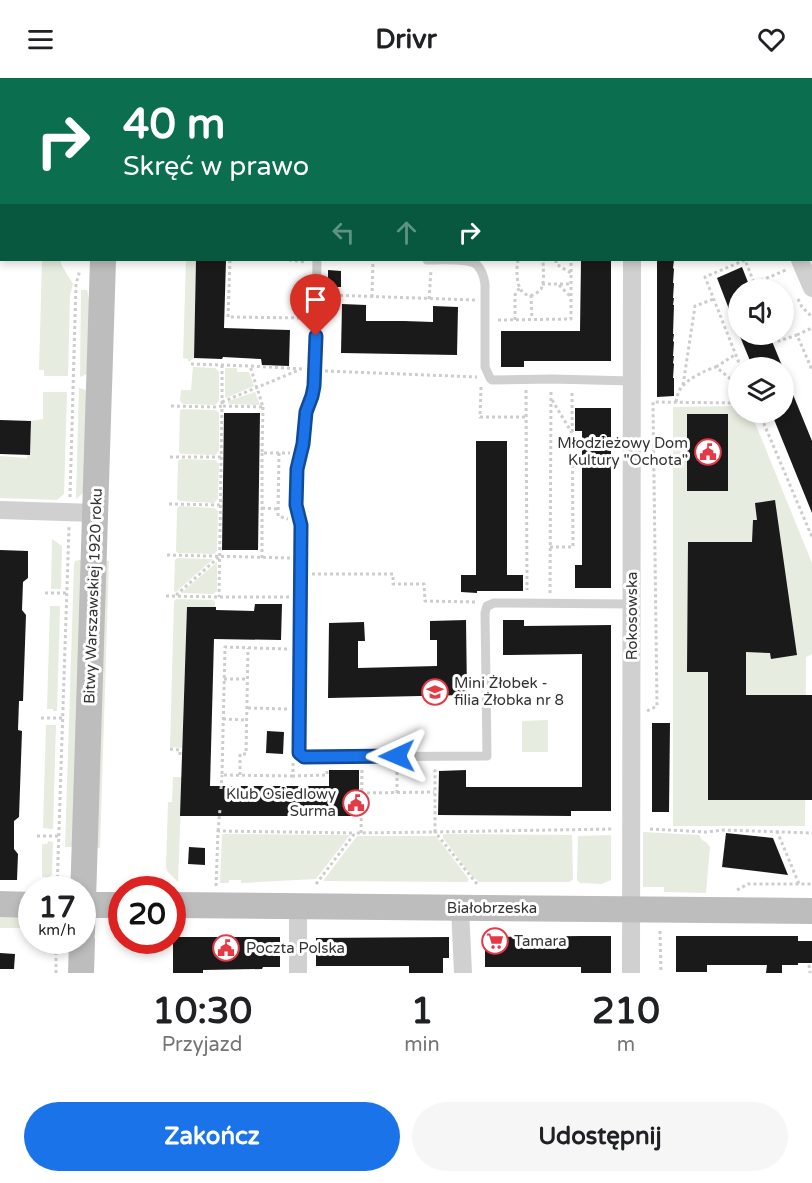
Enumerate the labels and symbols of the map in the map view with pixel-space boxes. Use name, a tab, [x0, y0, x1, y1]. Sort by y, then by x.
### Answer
pin	[290, 274, 341, 336]
place label: Młodzieżowy Dom Kultury "Ochota"	[557, 434, 688, 469]
public building icon: Młodzieżowy Dom Kultury "Ochota"	[693, 437, 723, 467]
street label: Bitwy Warszawskiej 1920 roku	[80, 488, 106, 704]
street label: Rokosowska	[623, 572, 641, 660]
place label: Mini Żłobek - filia Żłobka nr 8	[454, 674, 564, 709]
school or university icon: Mini Żłobek - filia Żłobka nr 8	[420, 677, 450, 707]
position arrow	[365, 724, 429, 788]
place label: Klub Osiedlowy Surma	[226, 785, 336, 820]
public building icon: Klub Osiedlowy Surma	[341, 788, 371, 818]
speed limit sign: 20	[108, 876, 186, 954]
street label: Białobrzeska	[447, 899, 537, 917]
supermarket icon: Tamara	[480, 926, 510, 956]
place label: Tamara	[514, 932, 567, 950]
public building icon: Poczta Polska	[211, 933, 241, 963]
place label: Poczta Polska	[246, 939, 345, 957]

